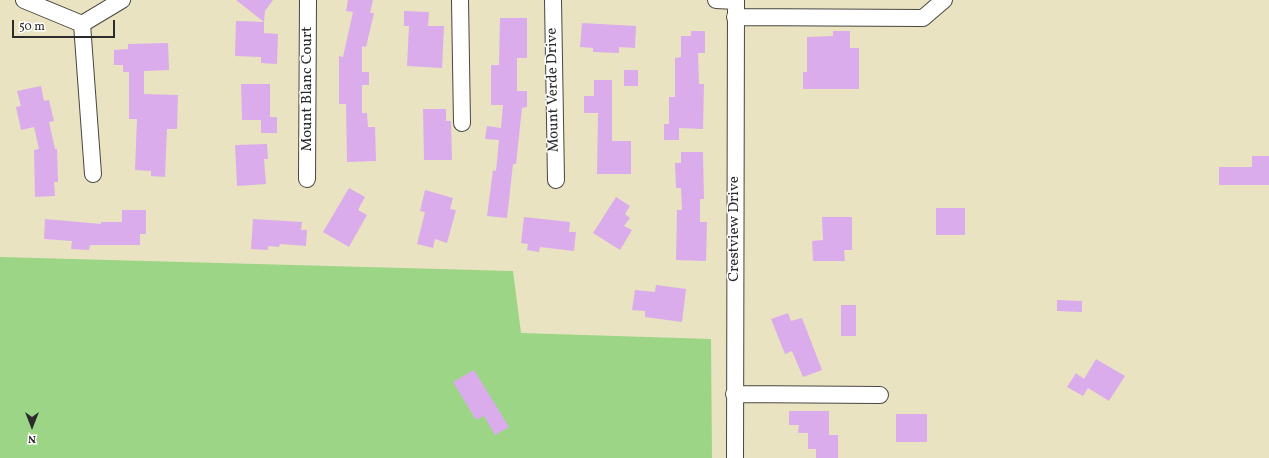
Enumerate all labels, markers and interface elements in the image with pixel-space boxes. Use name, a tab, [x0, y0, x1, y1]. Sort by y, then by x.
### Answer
scale bar	[14, 12, 117, 38]
text: 50 m	[19, 19, 45, 35]
street label: Mount Blanc Court	[299, 26, 317, 152]
street label: Mount Verde Drive	[544, 27, 564, 153]
street label: Crestview Drive	[726, 176, 744, 282]
north arrow	[12, 406, 52, 446]
text: N	[28, 431, 36, 446]

